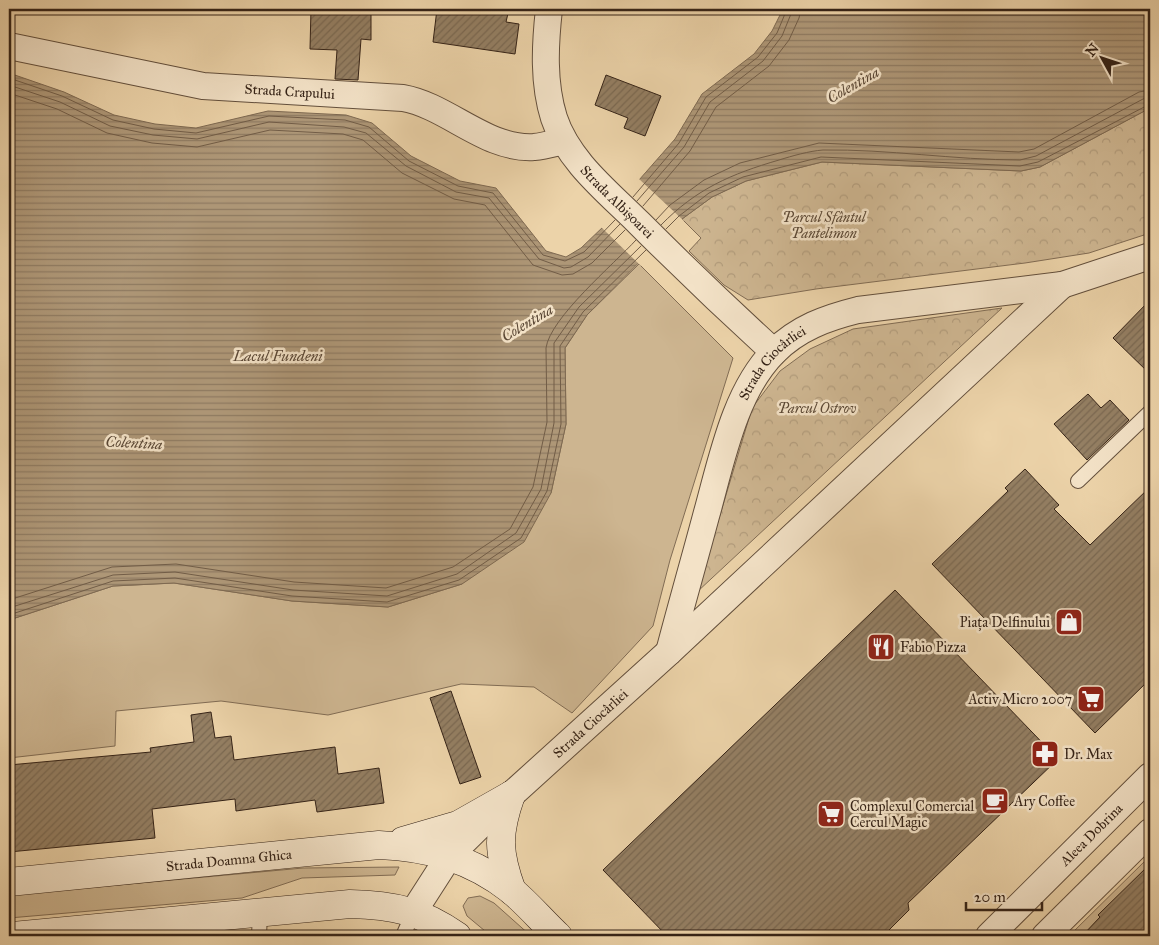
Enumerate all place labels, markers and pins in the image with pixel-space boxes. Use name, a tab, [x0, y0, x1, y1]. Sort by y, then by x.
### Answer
shop icon: Piața Delfinului	[1054, 607, 1084, 637]
place label: Piața Delfinului	[960, 614, 1050, 631]
restaurant icon: Fabio Pizza	[866, 632, 896, 662]
place label: Fabio Pizza	[900, 639, 966, 656]
supermarket icon: Activ Micro 2007	[1076, 684, 1106, 714]
place label: Activ Micro 2007	[967, 691, 1072, 708]
pharmacy icon: Dr. Max	[1030, 739, 1060, 769]
place label: Dr. Max	[1064, 746, 1113, 763]
cafe icon: Ary Coffee	[980, 786, 1010, 816]
place label: Ary Coffee	[1013, 793, 1075, 810]
place label: Complexul Comercial Cercul Magic	[850, 798, 974, 831]
supermarket icon: Complexul Comercial Cercul Magic	[816, 799, 846, 829]

